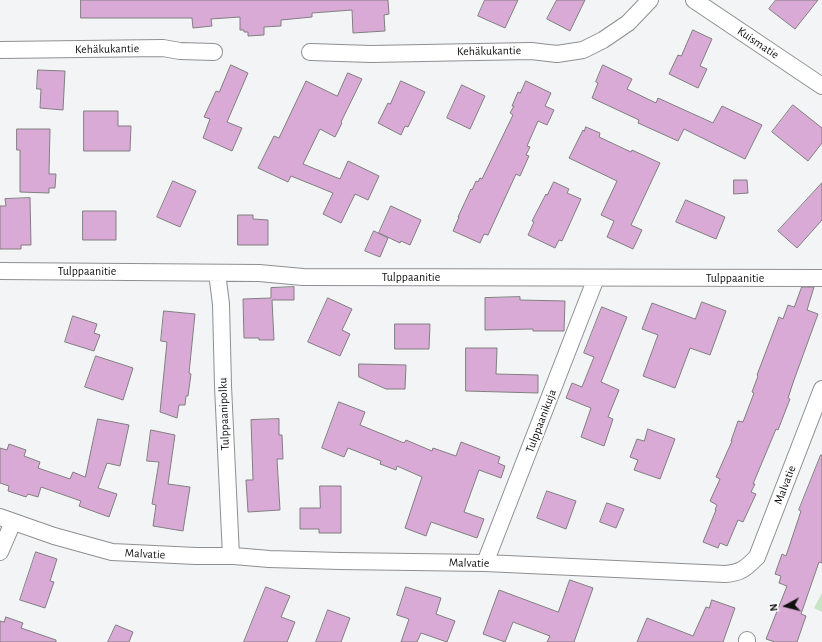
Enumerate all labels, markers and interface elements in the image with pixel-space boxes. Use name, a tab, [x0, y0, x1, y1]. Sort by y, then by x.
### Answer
street label: Kuismatie	[734, 24, 782, 62]
street label: Kehäkukantie	[75, 41, 139, 57]
street label: Kehäkukantie	[457, 43, 521, 59]
street label: Tulppaanitie	[58, 264, 116, 278]
street label: Tulppaanitie	[382, 270, 440, 284]
street label: Tulppaanitie	[706, 271, 764, 285]
street label: Tulppaanipolku	[216, 377, 232, 451]
street label: Tulppaanikuja	[522, 387, 560, 455]
street label: Malvatie	[771, 463, 799, 507]
street label: Malvatie	[124, 546, 166, 562]
street label: Malvatie	[449, 555, 489, 571]
north arrow	[766, 586, 806, 626]
text: N	[768, 603, 780, 612]

